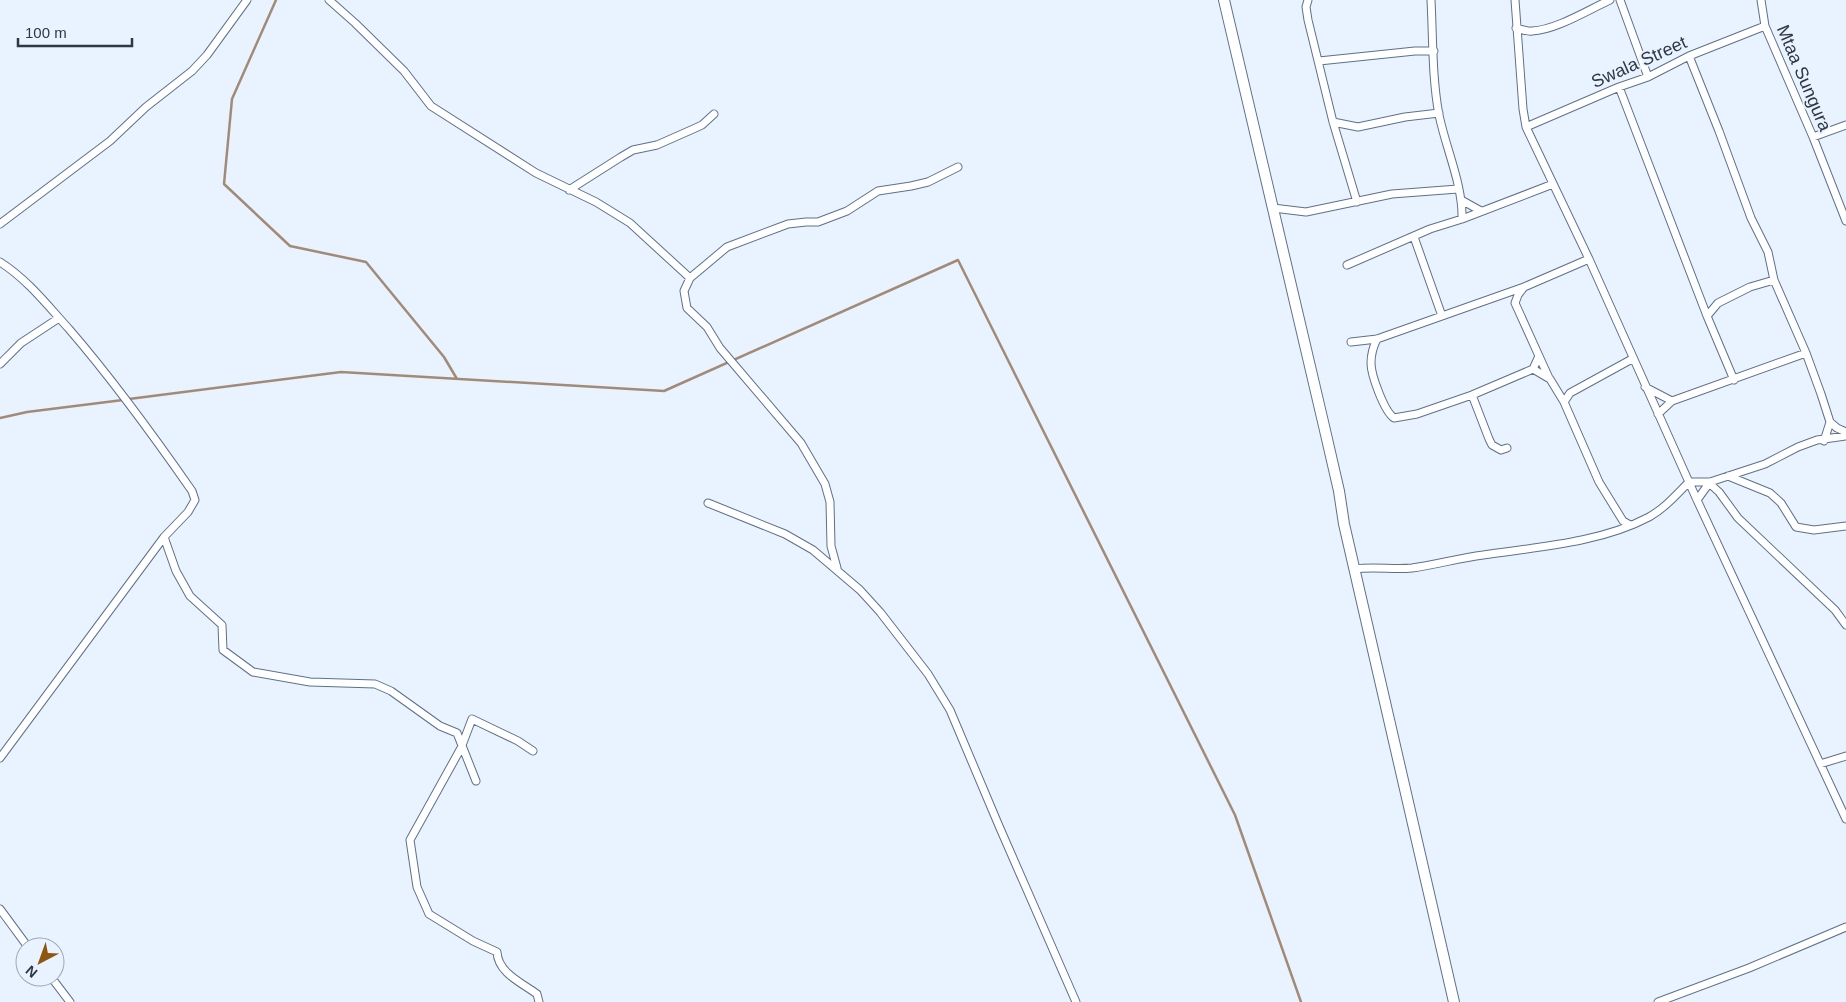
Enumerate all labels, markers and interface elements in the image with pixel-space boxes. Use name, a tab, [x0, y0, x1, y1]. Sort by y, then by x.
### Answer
scale bar	[18, 15, 131, 47]
street label: Mtaa Sungura	[1773, 22, 1836, 135]
text: 100 m	[25, 24, 67, 41]
street label: Swala Street	[1588, 32, 1690, 92]
north arrow	[15, 937, 65, 987]
text: N	[22, 962, 41, 981]

